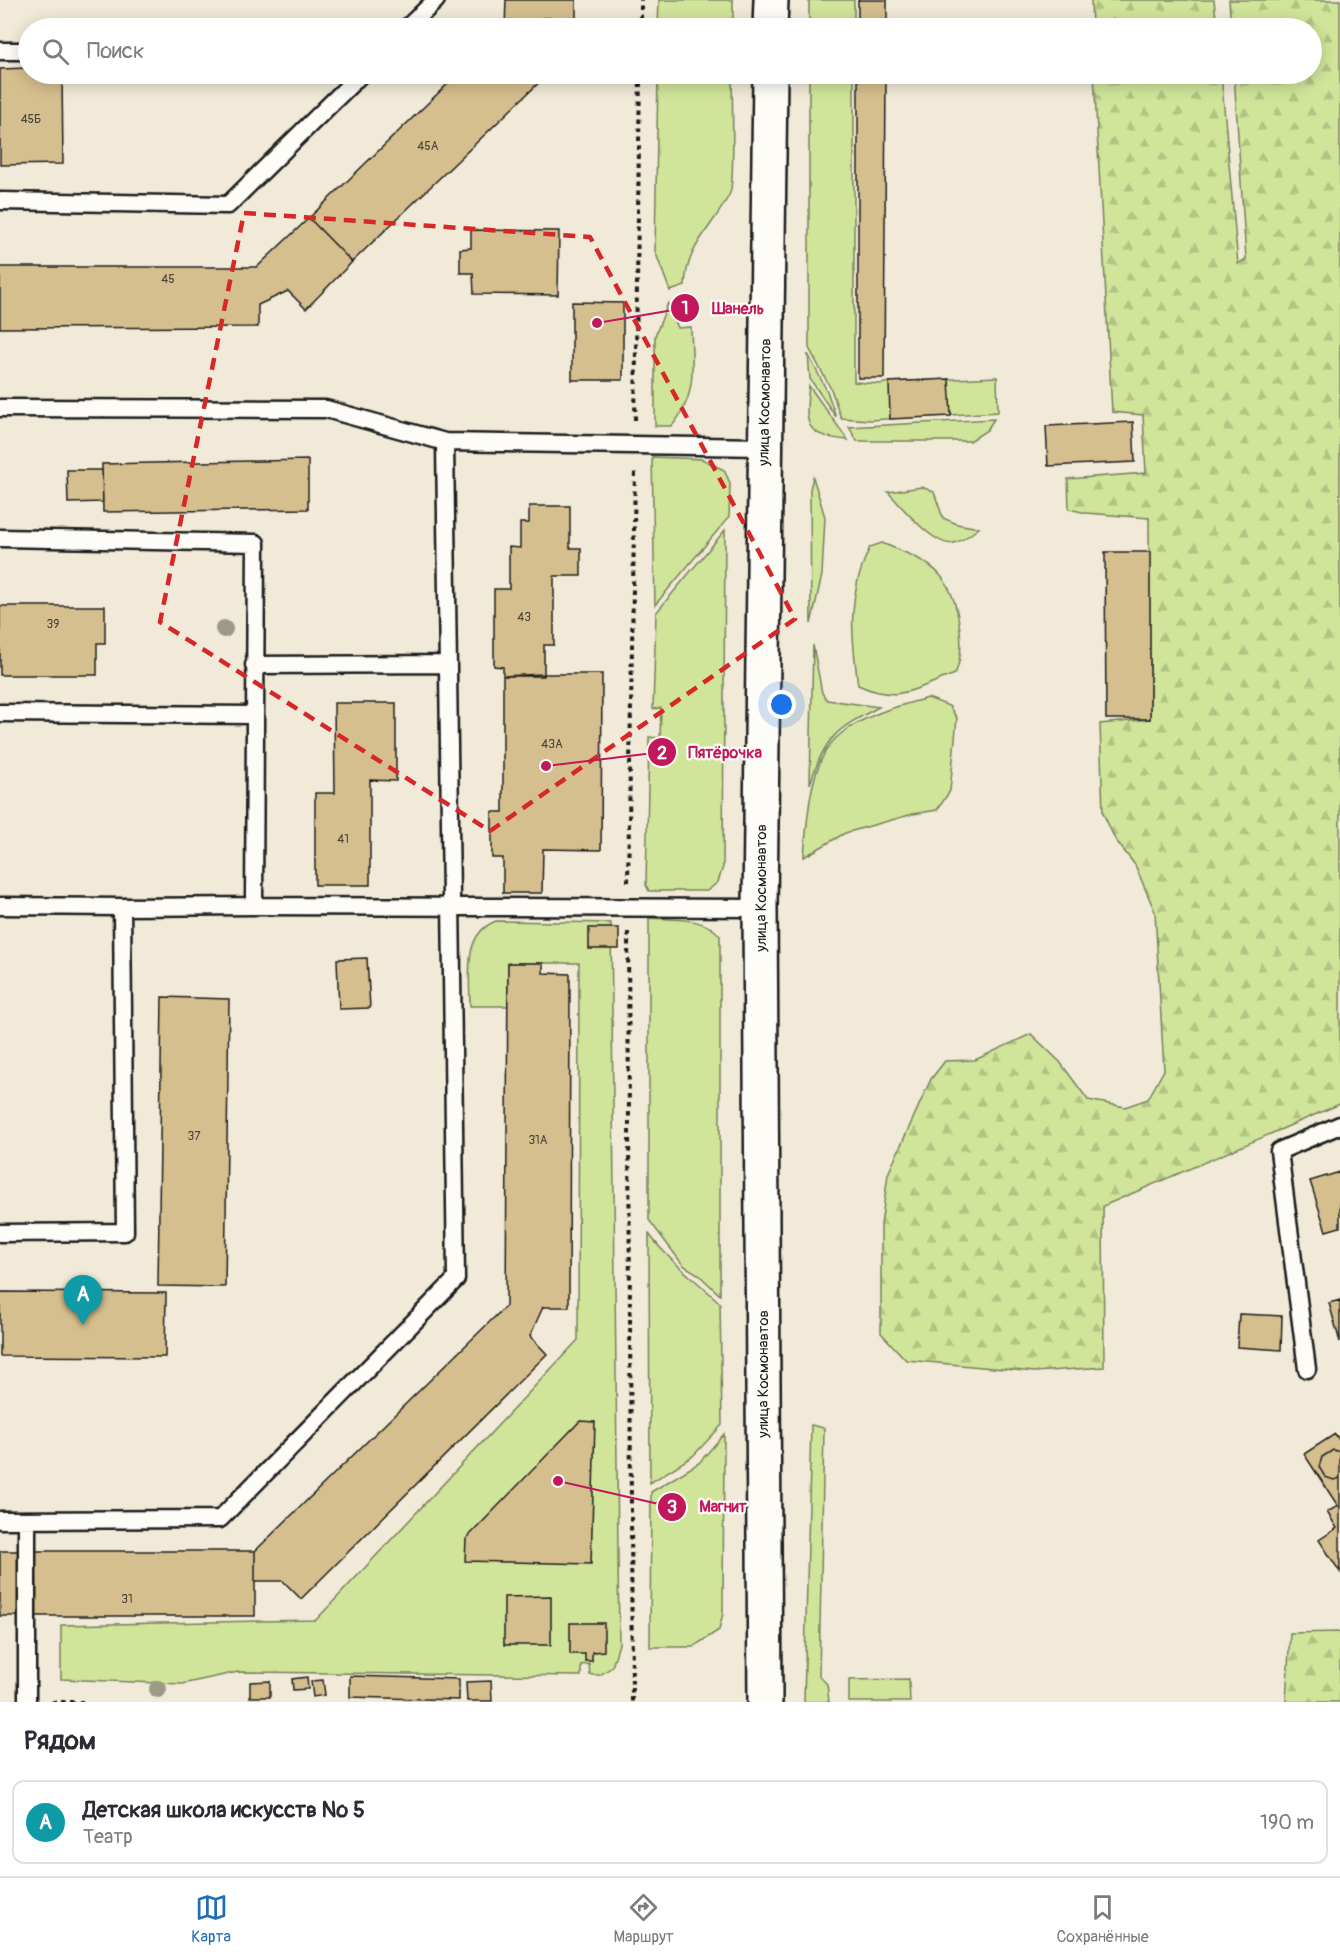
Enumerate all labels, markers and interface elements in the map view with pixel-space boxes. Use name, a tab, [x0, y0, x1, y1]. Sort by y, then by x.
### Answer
search box	[18, 18, 1322, 84]
icon: search	[39, 35, 72, 68]
text: Поиск	[87, 37, 144, 65]
house number: 45Б	[21, 112, 41, 127]
house number: 45А	[417, 139, 439, 154]
house number: 45	[161, 272, 175, 287]
callout: Шанель	[670, 291, 776, 325]
text: 1	[681, 297, 689, 320]
text: Шанель	[711, 299, 764, 319]
street label: улица Космонавтов	[754, 338, 776, 467]
house number: 43	[517, 610, 531, 625]
house number: 39	[47, 617, 59, 632]
your location	[767, 690, 796, 719]
callout: Пятёрочка	[647, 735, 774, 769]
house number: 43А	[541, 737, 563, 752]
text: 2	[657, 742, 667, 765]
text: Пятёрочка	[688, 743, 762, 763]
street label: улица Космонавтов	[752, 824, 771, 953]
house number: 41	[337, 832, 349, 847]
house number: 37	[187, 1129, 201, 1144]
house number: 31А	[528, 1133, 548, 1148]
pin: A	[64, 1276, 103, 1325]
street label: улица Космонавтов	[754, 1310, 773, 1439]
callout: Магнит	[657, 1490, 759, 1524]
text: 3	[667, 1496, 677, 1519]
text: Магнит	[699, 1497, 748, 1517]
house number: 31	[121, 1592, 133, 1607]
text: Рядом	[24, 1725, 96, 1757]
text: Детская школа искусств № 5	[83, 1796, 365, 1824]
text: A	[39, 1810, 52, 1835]
text: 190 m	[1260, 1810, 1314, 1835]
text: Театр	[83, 1824, 133, 1849]
tab: Карта	[191, 1891, 231, 1947]
tab: Маршрут	[614, 1891, 674, 1947]
tab: Сохранённые	[1056, 1891, 1149, 1947]

